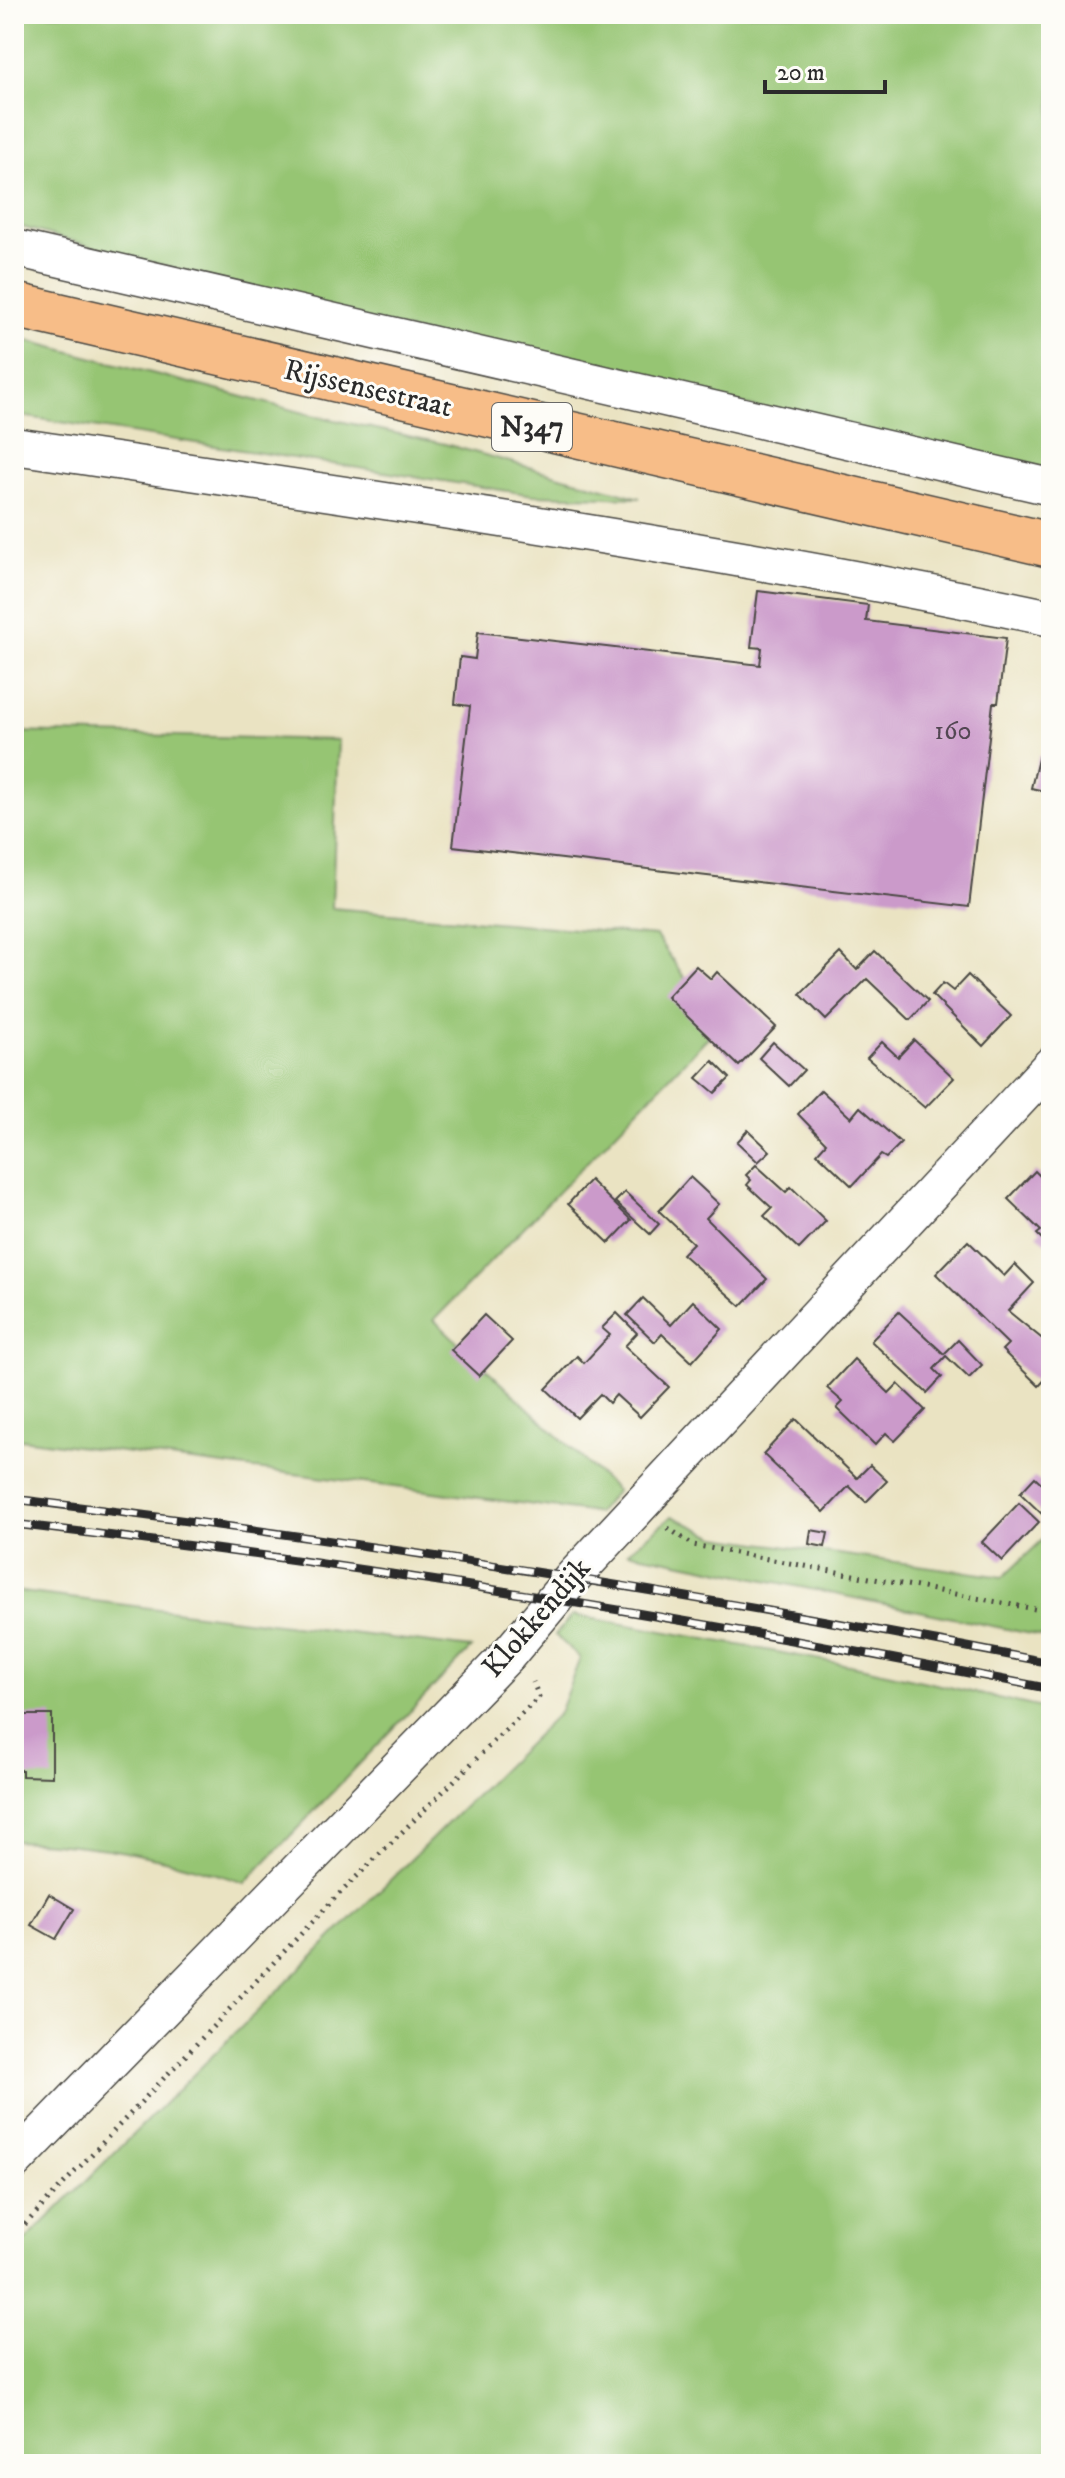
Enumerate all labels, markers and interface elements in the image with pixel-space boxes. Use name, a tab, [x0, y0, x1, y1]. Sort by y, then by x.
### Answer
scale bar	[765, 44, 885, 94]
text: 20 m	[777, 58, 825, 88]
street label: Rijssensestraat	[280, 352, 456, 426]
road number: N347	[492, 403, 572, 451]
house number: 160	[935, 715, 971, 748]
street label: Klokkendijk	[475, 1550, 599, 1686]

